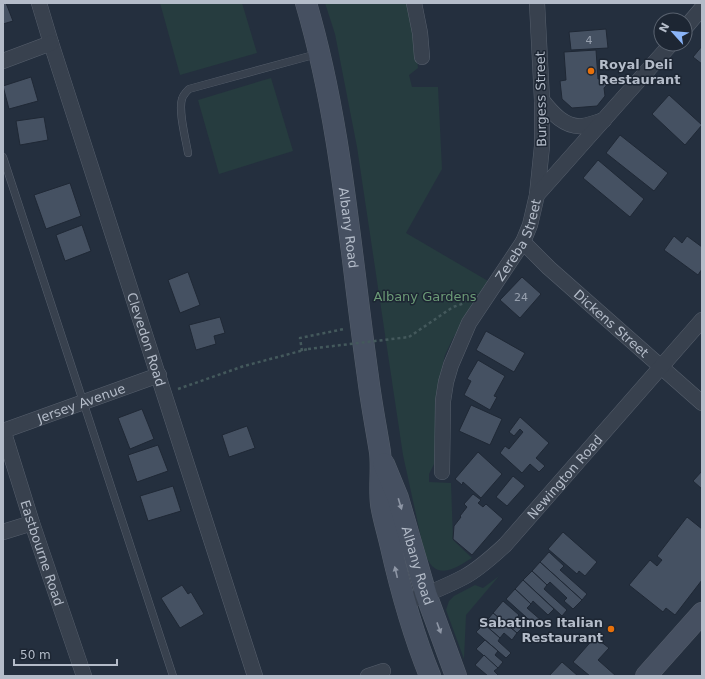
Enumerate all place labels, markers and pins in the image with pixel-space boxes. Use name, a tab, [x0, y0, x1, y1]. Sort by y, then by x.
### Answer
place label: Royal Deli Restaurant	[599, 57, 680, 87]
marker: Royal Deli Restaurant	[586, 66, 596, 76]
place label: Sabatinos Italian Restaurant	[479, 615, 603, 645]
marker: Sabatinos Italian Restaurant	[606, 624, 616, 634]

